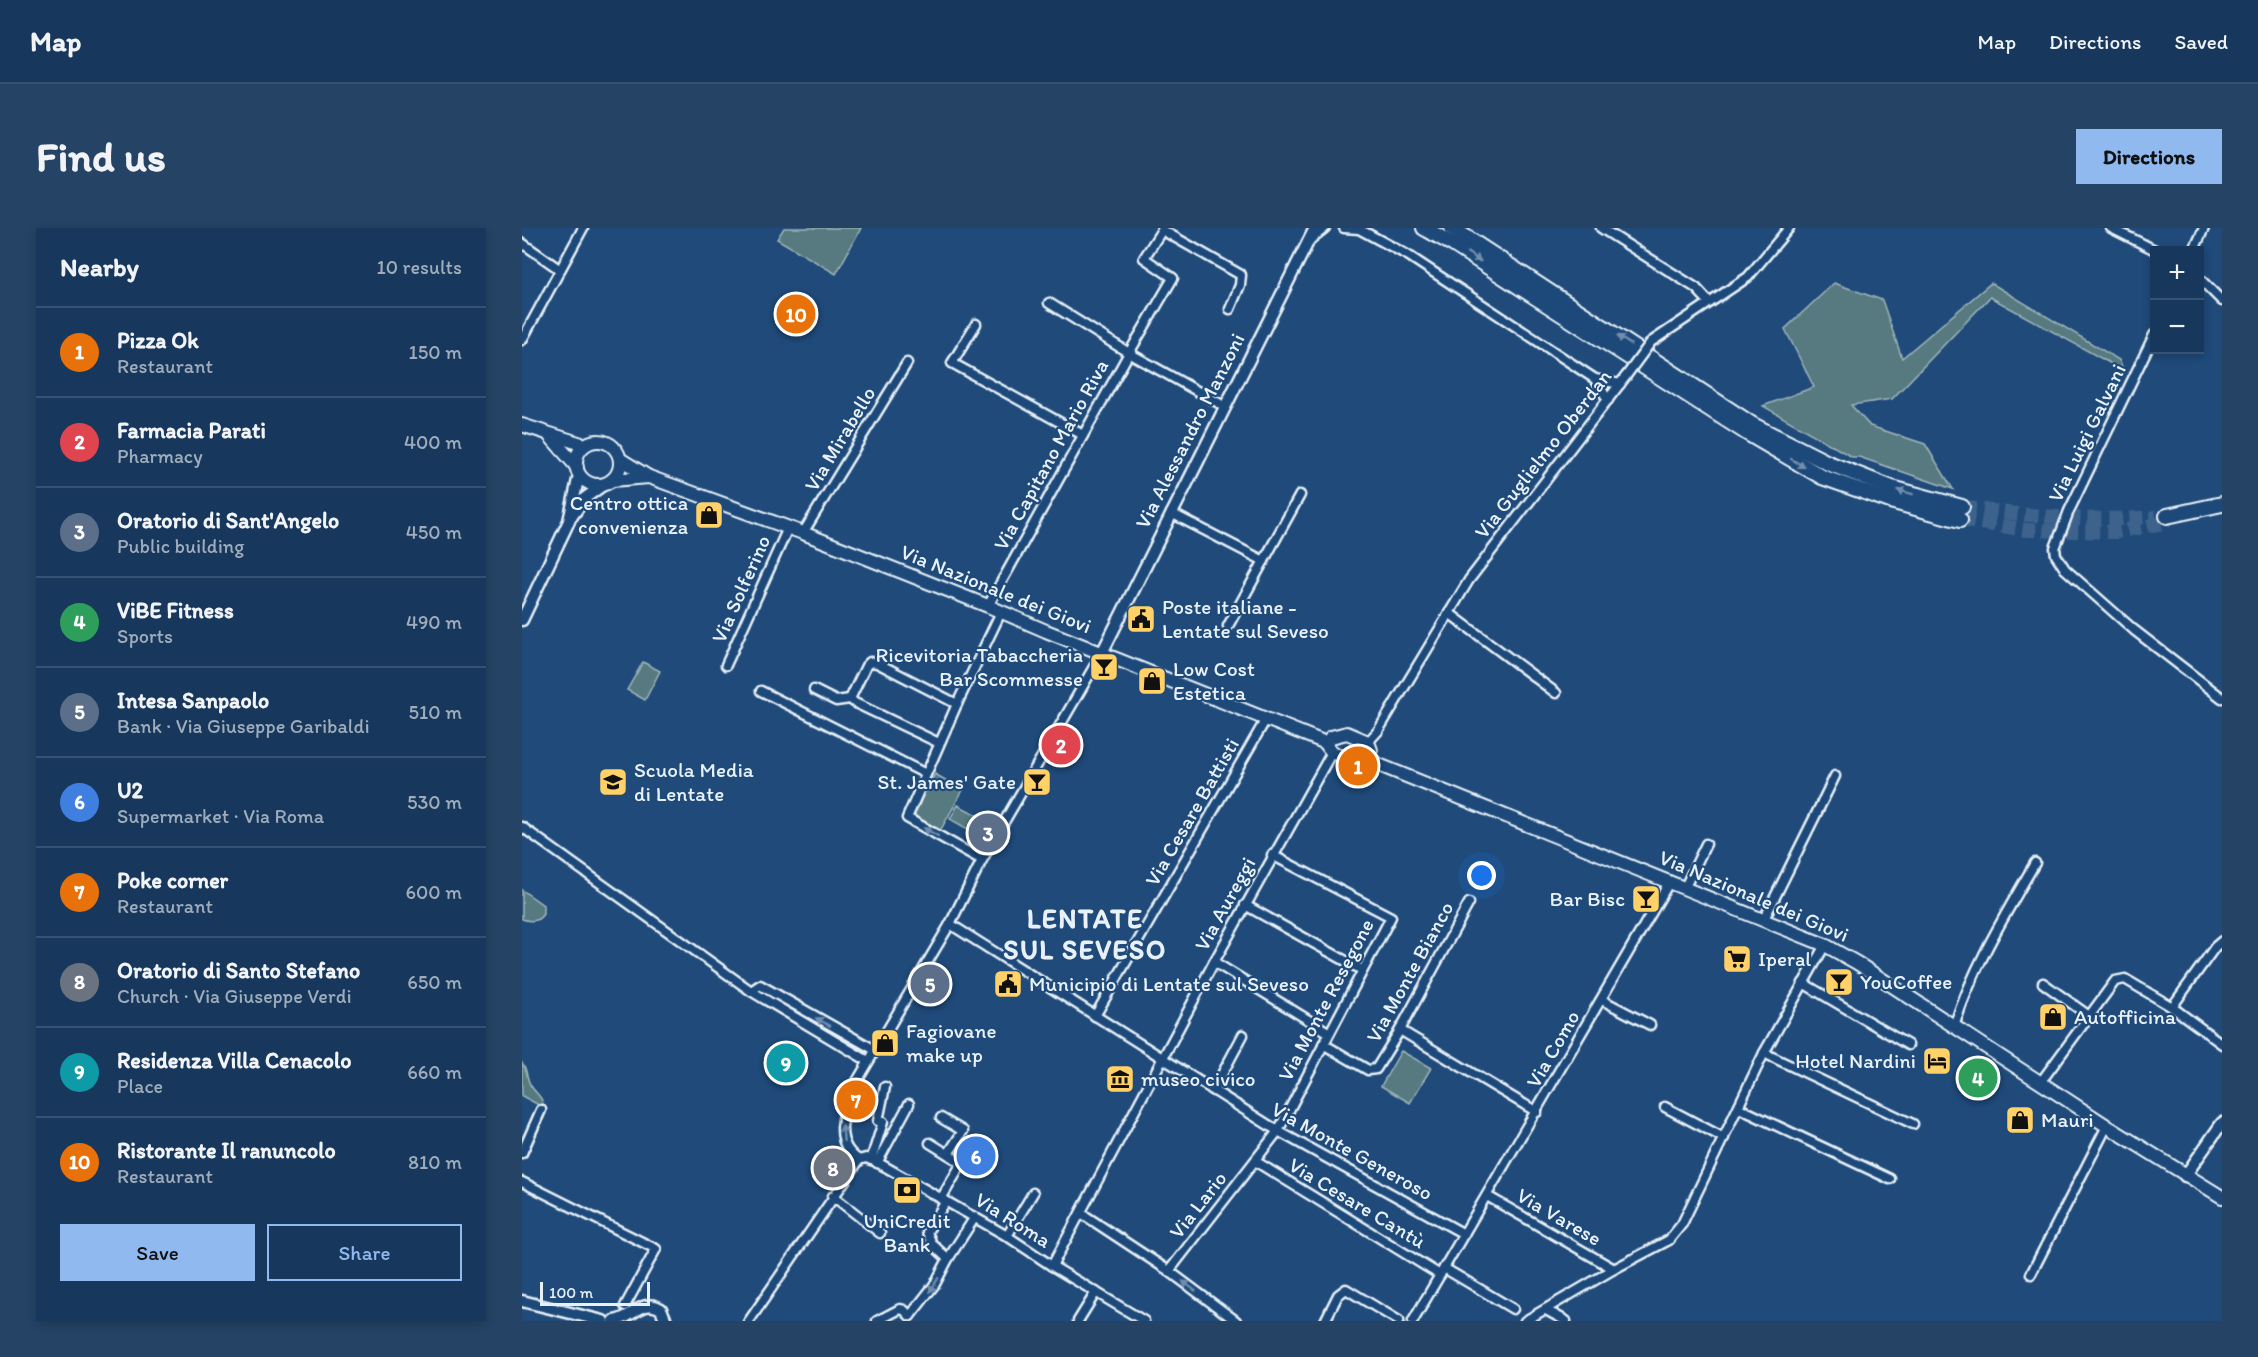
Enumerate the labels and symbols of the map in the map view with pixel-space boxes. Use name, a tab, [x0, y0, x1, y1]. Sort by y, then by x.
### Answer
one-way arrow	[1466, 252, 1482, 263]
pin: 10	[776, 292, 816, 337]
street label: Via Alessandro Manzoni	[1129, 329, 1250, 533]
one-way arrow	[1616, 335, 1632, 346]
street label: Via Capitano Mario Riva	[988, 355, 1113, 554]
street label: Via Luigi Galvani	[2042, 360, 2131, 506]
street label: Via Guglielmo Oberdan	[1469, 364, 1616, 543]
street label: Via Mirabello	[799, 382, 881, 496]
one-way arrow	[1790, 458, 1807, 468]
one-way arrow	[1896, 487, 1914, 496]
place label: Centro ottica convenienza	[570, 490, 688, 539]
shop icon: Centro ottica convenienza	[693, 499, 725, 531]
street label: Via Solferino	[706, 531, 775, 647]
street label: Via Nazionale dei Giovi	[897, 539, 1095, 638]
place label: Poste italiane - Lentate sul Seveso	[1162, 594, 1329, 643]
public building icon: Poste italiane - Lentate sul Seveso	[1125, 603, 1157, 635]
place label: Ricevitoria Tabaccheria Bar Scommesse	[876, 642, 1083, 691]
bar icon: Ricevitoria Tabaccheria Bar Scommesse	[1088, 651, 1120, 683]
place label: Low Cost Estetica	[1173, 656, 1255, 705]
shop icon: Low Cost Estetica	[1136, 665, 1168, 697]
pin: 2	[1042, 722, 1080, 768]
street label: Via Cesare Battisti	[1139, 733, 1244, 890]
pin: 1	[1338, 744, 1378, 788]
place label: Scuola Media di Lentate	[634, 757, 754, 806]
school or university icon: Scuola Media di Lentate	[597, 766, 629, 798]
bar icon: St. James' Gate	[1021, 766, 1053, 798]
place label: St. James' Gate	[878, 769, 1016, 794]
pin: 3	[968, 810, 1008, 856]
one-way arrow	[923, 826, 939, 837]
street label: Via Nazionale dei Giovi	[1656, 844, 1853, 947]
street label: Via Aureggi	[1189, 853, 1260, 955]
your location	[1467, 861, 1496, 890]
bar icon: Bar Bisc	[1630, 883, 1662, 915]
place label: Bar Bisc	[1550, 886, 1625, 911]
street label: Via Monte Bianco	[1360, 897, 1459, 1047]
district label: LENTATE SUL SEVESO	[1003, 902, 1167, 966]
street label: Via Monte Resegone	[1272, 914, 1379, 1085]
supermarket icon: Iperal	[1721, 943, 1753, 975]
place label: Iperal	[1758, 946, 1811, 971]
pin: 5	[910, 962, 950, 1006]
bar icon: YouCoffee	[1823, 966, 1855, 998]
public building icon: Municipio di Lentate sul Seveso	[992, 968, 1024, 1000]
place label: YouCoffee	[1860, 969, 1952, 994]
place label: Municipio di Lentate sul Seveso	[1029, 971, 1309, 996]
shop icon: Autofficina	[2037, 1001, 2069, 1033]
place label: Autofficina	[2074, 1004, 2176, 1029]
street label: Via Como	[1520, 1006, 1585, 1092]
one-way arrow	[815, 1017, 832, 1027]
place label: Fagiovane make up	[906, 1018, 996, 1067]
shop icon: Fagiovane make up	[869, 1027, 901, 1059]
pin: 9	[766, 1040, 806, 1086]
hotel icon: Hotel Nardini	[1921, 1045, 1953, 1077]
place label: Hotel Nardini	[1795, 1048, 1916, 1073]
pin: 4	[1958, 1056, 1998, 1100]
museum icon: museo civico	[1104, 1063, 1136, 1095]
place label: museo civico	[1141, 1066, 1256, 1091]
pin: 7	[836, 1078, 876, 1122]
street label: Via Monte Generoso	[1267, 1096, 1437, 1205]
shop icon: Mauri	[2004, 1104, 2036, 1136]
place label: Mauri	[2041, 1107, 2094, 1132]
one-way arrow	[838, 1124, 848, 1143]
pin: 6	[956, 1134, 996, 1178]
pin: 8	[814, 1146, 852, 1190]
street label: Via Cesare Cantù	[1284, 1152, 1431, 1253]
street label: Via Lario	[1164, 1166, 1232, 1243]
bank icon: UniCredit Bank	[891, 1174, 923, 1206]
street label: Via Varese	[1512, 1182, 1606, 1251]
street label: Via Roma	[971, 1186, 1056, 1253]
place label: UniCredit Bank	[863, 1208, 951, 1257]
one-way arrow	[928, 1277, 939, 1293]
scale bar	[540, 1279, 650, 1306]
one-way arrow	[1181, 1281, 1196, 1293]

